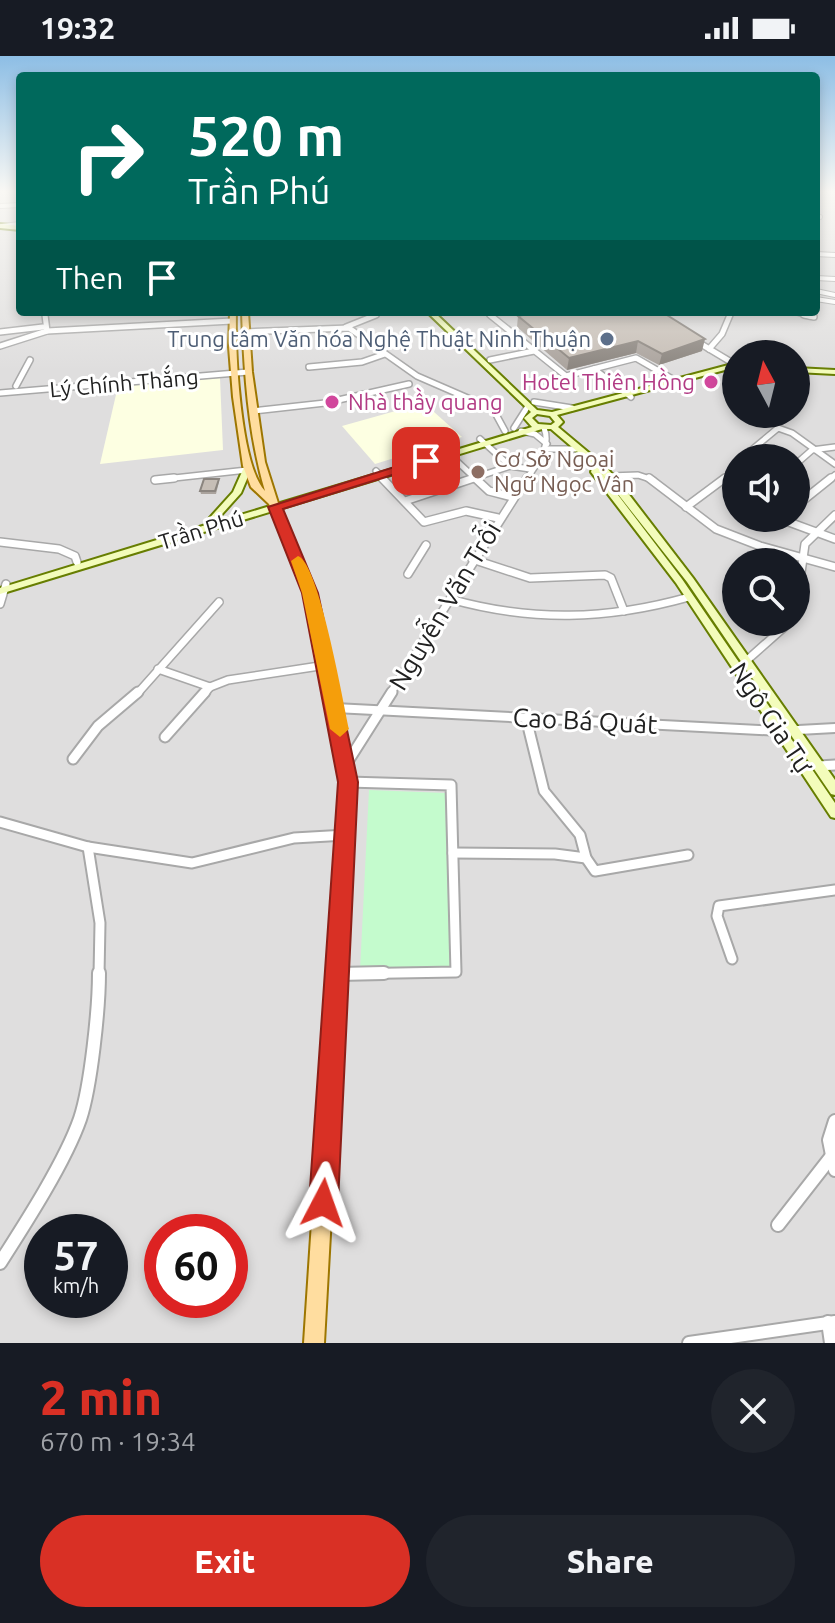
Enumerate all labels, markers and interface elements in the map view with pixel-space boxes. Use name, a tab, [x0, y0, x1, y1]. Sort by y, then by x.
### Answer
text: 19:32	[40, 11, 115, 45]
icon: right	[56, 104, 160, 208]
text: 520 m	[188, 104, 344, 167]
text: Trần Phú	[188, 170, 330, 211]
icon: arrive	[140, 256, 184, 300]
text: Then	[56, 261, 124, 295]
place label: Trung tâm Văn hóa Nghệ Thuật Ninh Thuận	[167, 326, 591, 351]
marker: Trung tâm Văn hóa Nghệ Thuật Ninh Thuận	[598, 330, 616, 348]
north arrow	[722, 340, 810, 428]
map controls	[722, 340, 810, 636]
street label: Lý Chính Thắng	[48, 361, 199, 401]
place label: Hotel Thiên Hồng	[522, 367, 695, 394]
marker: Hotel Thiên Hồng	[702, 373, 720, 391]
place label: Nhà thầy quang	[348, 387, 503, 414]
marker: Nhà thầy quang	[323, 393, 341, 411]
pin	[392, 427, 460, 495]
icon: arrive	[404, 439, 448, 483]
button: sound	[722, 444, 810, 532]
place label: Cơ Sở Ngoại Ngữ Ngọc Vân	[494, 446, 634, 496]
marker: Cơ Sở Ngoại Ngữ Ngọc Vân	[469, 463, 487, 481]
street label: Trần Phú	[155, 503, 246, 554]
street label: Nguyễn Văn Trỗi	[381, 515, 506, 695]
button: search	[722, 548, 810, 636]
street label: Ngô Gia Tự	[724, 657, 819, 779]
street label: Cao Bá Quát	[512, 702, 658, 739]
position arrow	[281, 1161, 365, 1245]
speed limit sign: 60	[144, 1214, 248, 1318]
text: 57	[53, 1233, 99, 1278]
text: km/h	[53, 1274, 99, 1297]
button: close	[711, 1369, 795, 1453]
text: 2 min	[40, 1370, 162, 1424]
text: 670 m · 19:34	[40, 1427, 196, 1456]
button: Exit	[40, 1515, 410, 1607]
button: Share	[426, 1515, 795, 1607]

